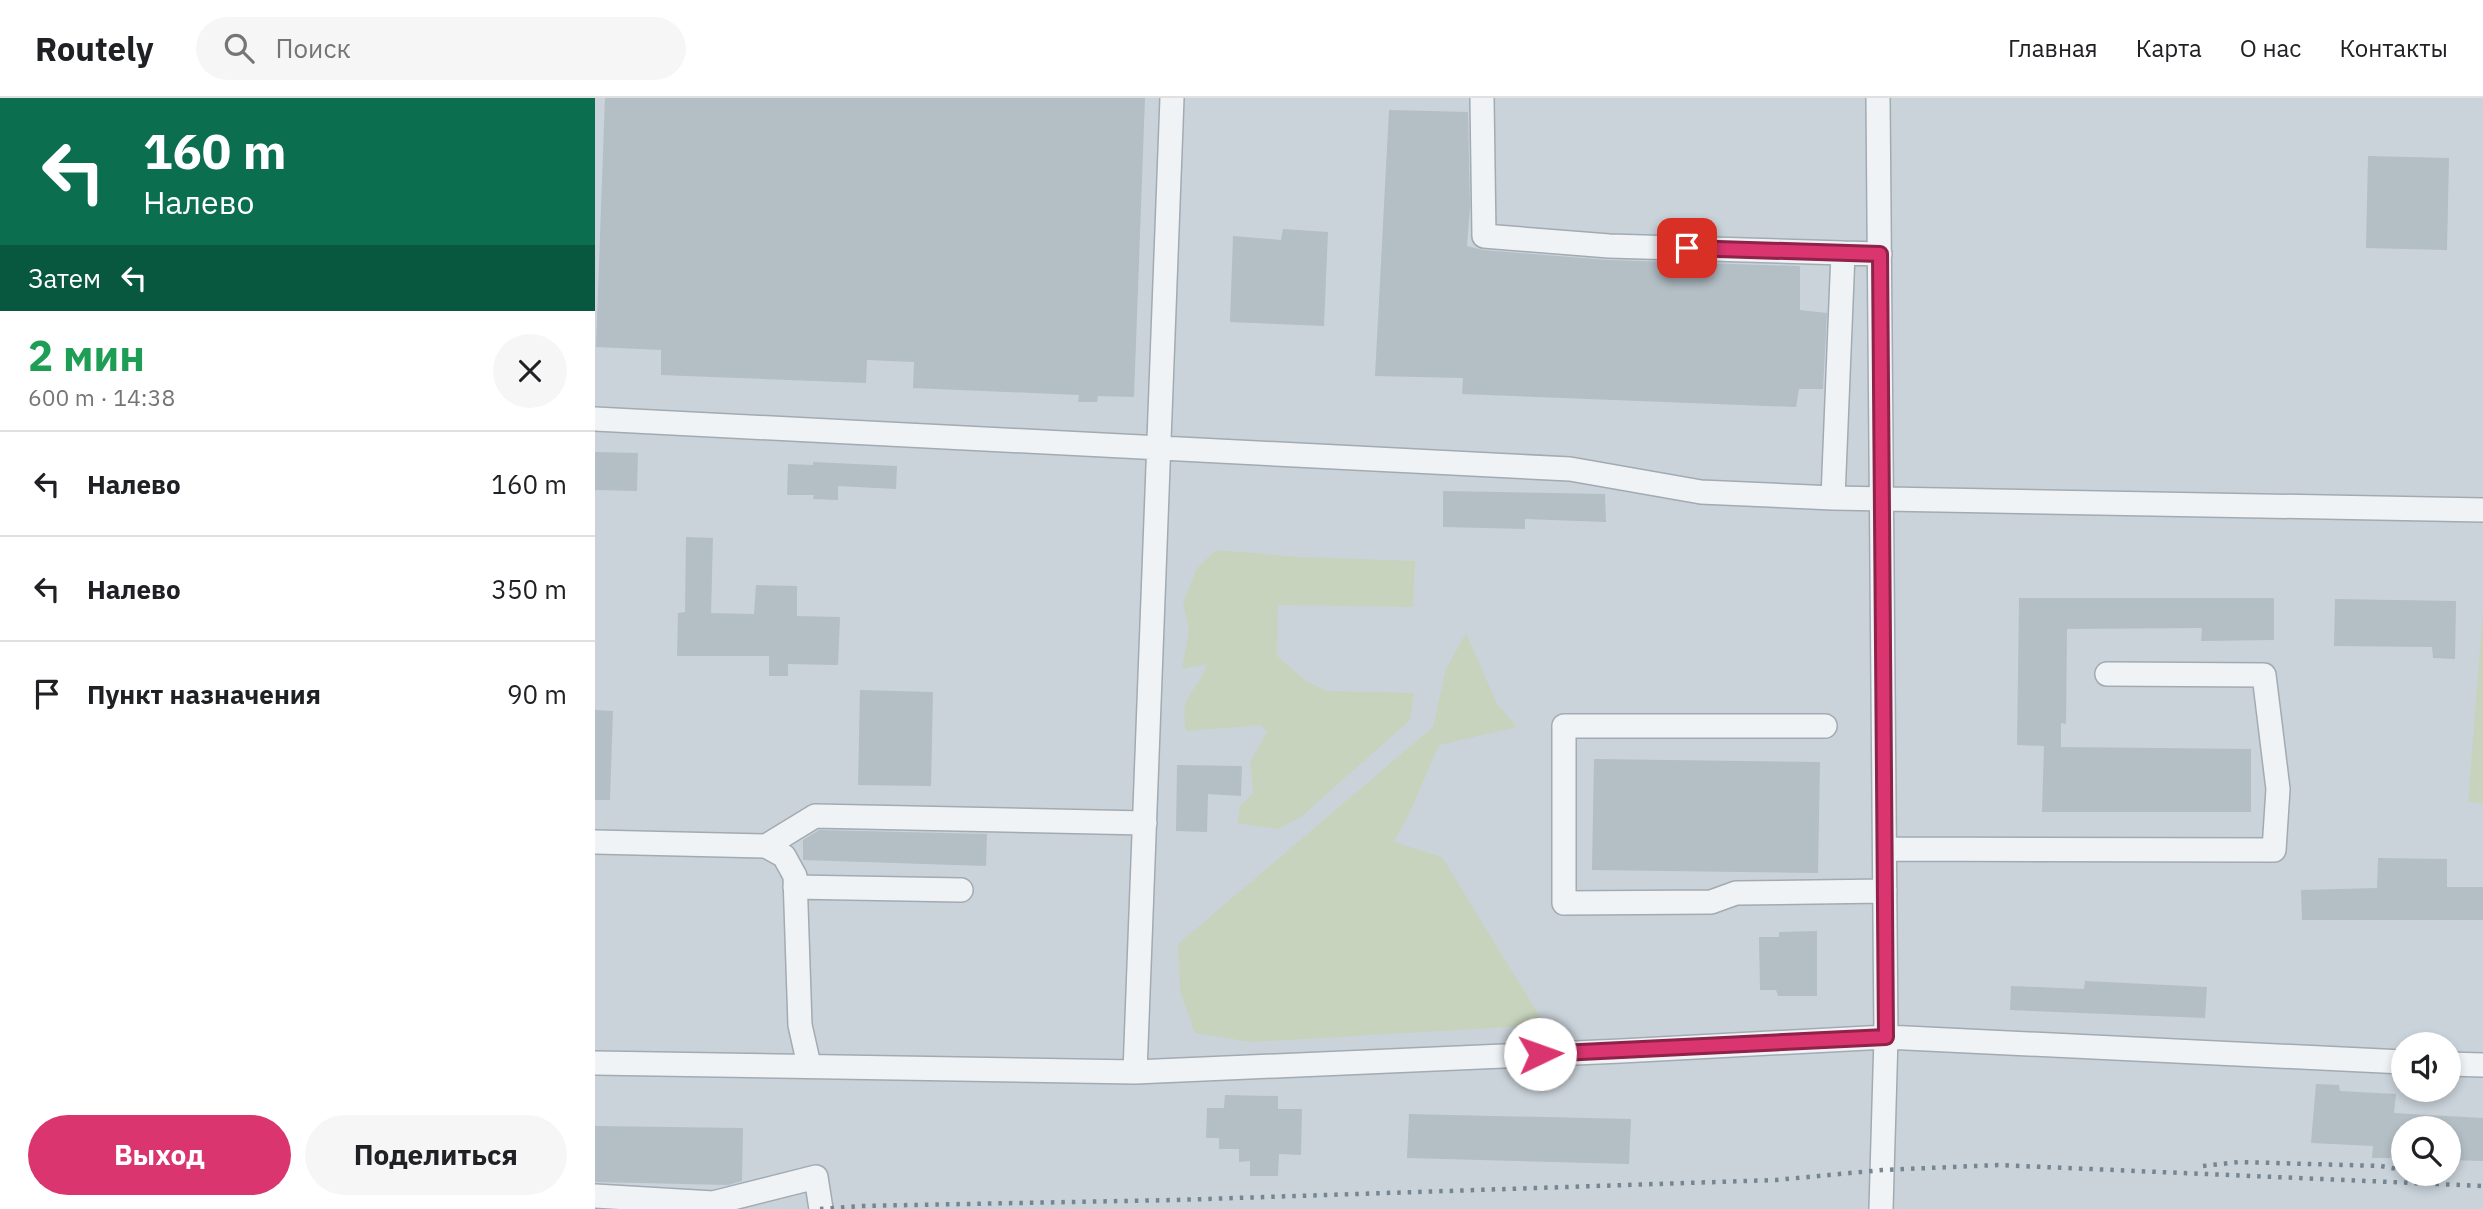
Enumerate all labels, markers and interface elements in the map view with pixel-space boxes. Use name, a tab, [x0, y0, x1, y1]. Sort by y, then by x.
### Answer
search box	[196, 17, 686, 80]
text: Routely	[35, 27, 154, 70]
icon: search	[220, 29, 258, 67]
text: Поиск	[276, 31, 351, 65]
text: Главная	[2008, 32, 2098, 64]
text: Карта	[2136, 32, 2202, 64]
text: О нас	[2240, 32, 2301, 64]
text: Контакты	[2339, 32, 2448, 64]
text: 160 m	[143, 119, 287, 182]
icon: left	[28, 126, 119, 217]
text: Налево	[143, 181, 254, 223]
pin	[1657, 218, 1717, 278]
icon: arrive	[1668, 229, 1706, 267]
icon: left	[115, 259, 153, 297]
text: Затем	[28, 261, 101, 295]
text: 2 мин	[28, 328, 145, 383]
button: close	[493, 334, 567, 408]
text: 600 m · 14:38	[28, 382, 175, 412]
icon: left	[28, 465, 66, 503]
text: Налево	[87, 467, 181, 501]
text: 160 m	[491, 467, 567, 501]
icon: left	[28, 570, 66, 608]
text: Налево	[87, 572, 181, 606]
text: 350 m	[491, 572, 567, 606]
icon: arrive	[28, 675, 66, 713]
text: Пункт назначения	[87, 677, 321, 711]
text: 90 m	[507, 677, 567, 711]
position arrow	[1503, 1017, 1577, 1091]
map controls	[2391, 1032, 2461, 1186]
button: sound	[2391, 1032, 2461, 1102]
button: Выход	[28, 1115, 291, 1195]
button: Поделиться	[305, 1115, 567, 1195]
button: search	[2391, 1116, 2461, 1186]

